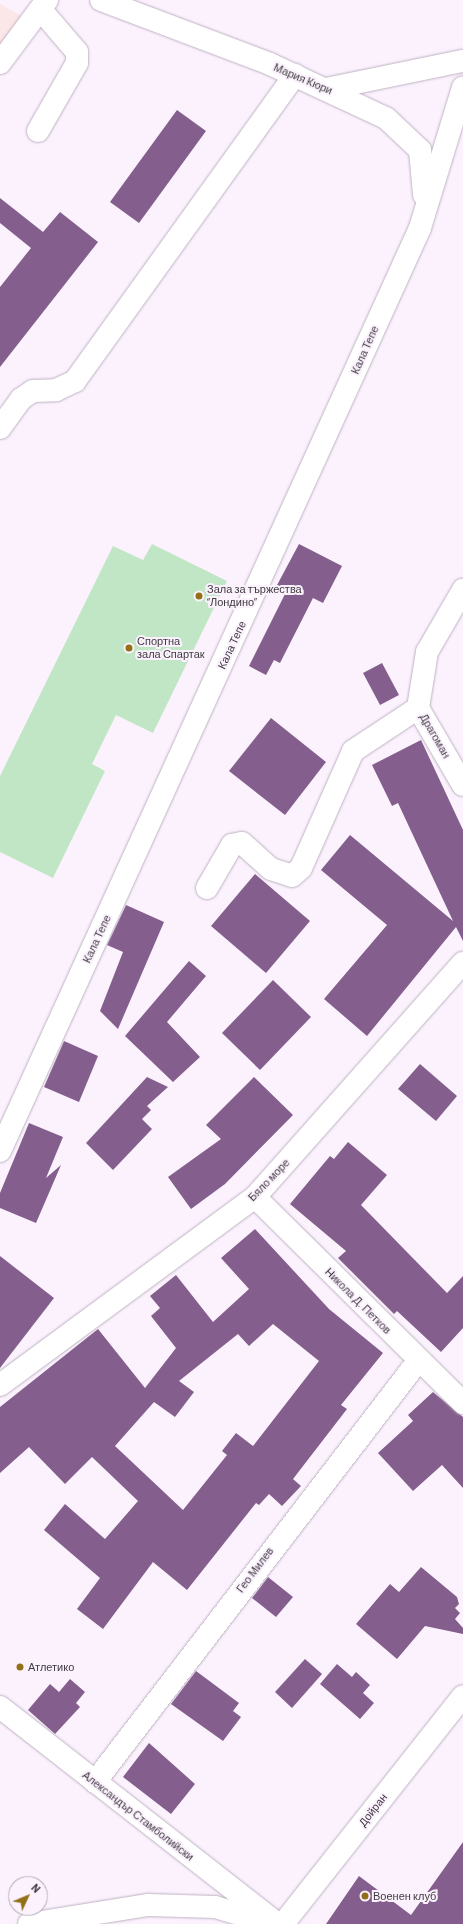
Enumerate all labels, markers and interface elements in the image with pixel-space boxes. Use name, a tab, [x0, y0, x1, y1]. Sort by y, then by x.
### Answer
street label: Мария Кюри	[272, 61, 334, 97]
street label: Кала Тепе	[348, 324, 382, 376]
place label: Зала за тържества “Лондино”	[207, 583, 302, 609]
marker: Зала за тържества “Лондино”	[194, 591, 204, 601]
street label: Кала Тепе	[215, 619, 249, 671]
place label: Спортна зала Спартак	[137, 635, 205, 661]
marker: Спортна зала Спартак	[124, 643, 134, 653]
street label: Драгоман	[417, 711, 453, 761]
street label: Кала Тепе	[80, 913, 114, 965]
street label: Бяло море	[246, 1156, 292, 1204]
street label: Никола Д. Петков	[322, 1265, 394, 1337]
street label: Гео Милев	[234, 1545, 276, 1595]
place label: Атлетико	[28, 1660, 74, 1674]
marker: Атлетико	[15, 1662, 25, 1672]
street label: Александър Стамболийски	[80, 1768, 196, 1864]
street label: Дойран	[356, 1791, 390, 1829]
north arrow	[8, 1876, 48, 1916]
text: N	[29, 1881, 43, 1895]
place label: Военен клуб	[373, 1889, 436, 1903]
marker: Военен клуб	[360, 1891, 370, 1901]

